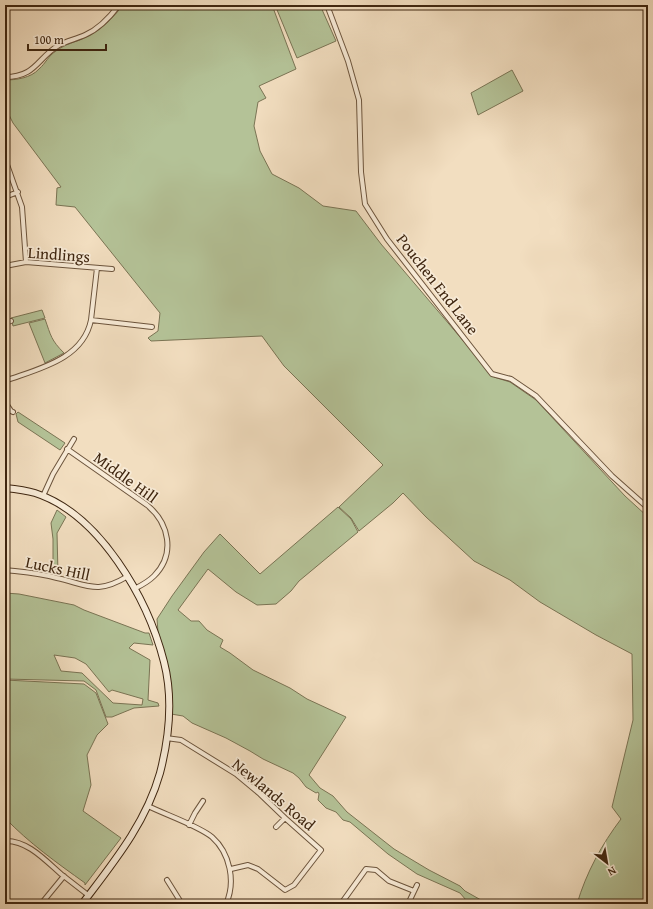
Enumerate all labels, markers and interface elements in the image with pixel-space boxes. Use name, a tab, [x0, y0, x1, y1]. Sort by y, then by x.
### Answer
scale bar	[28, 26, 106, 52]
text: 100 m	[34, 31, 64, 48]
street label: Pouchen End Lane	[391, 228, 485, 340]
street label: Lindlings	[27, 240, 91, 268]
street label: Middle Hill	[89, 445, 164, 509]
street label: Lucks Hill	[24, 549, 93, 587]
street label: Newlands Road	[227, 752, 321, 836]
north arrow	[587, 843, 627, 883]
text: N	[604, 863, 619, 881]

